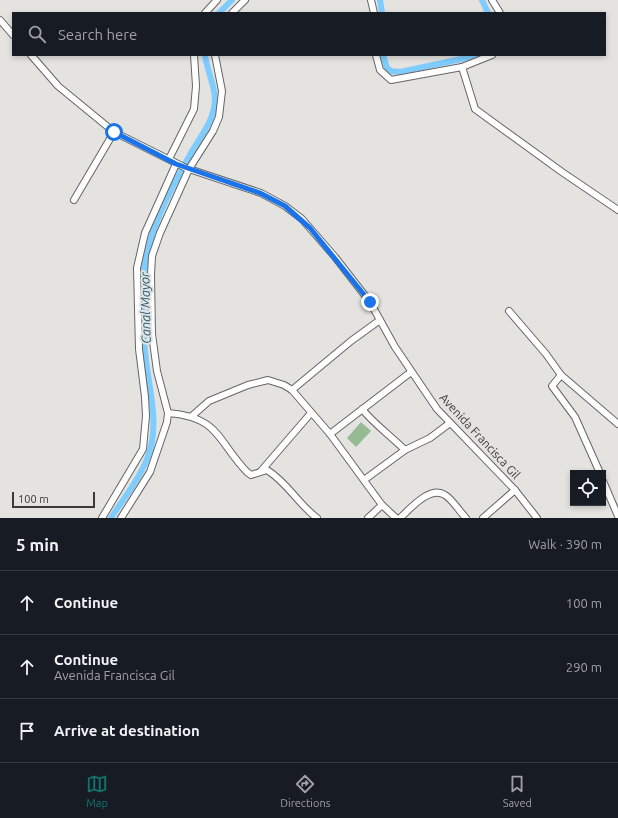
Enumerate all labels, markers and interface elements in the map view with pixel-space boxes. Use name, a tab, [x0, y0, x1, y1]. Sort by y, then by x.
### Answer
search box	[12, 12, 606, 56]
icon: search	[26, 23, 48, 45]
text: Search here	[58, 26, 137, 43]
route start	[105, 123, 123, 141]
water label: Canal Mayor	[137, 271, 153, 344]
route end	[361, 293, 379, 311]
street label: Avenida Francisca Gil	[437, 391, 523, 481]
map controls	[570, 470, 606, 506]
button: locate	[570, 470, 606, 506]
scale bar	[12, 490, 95, 509]
text: 100 m	[18, 493, 49, 505]
text: 5 min	[16, 535, 59, 554]
text: Walk · 390 m	[528, 537, 602, 551]
icon: ahead	[16, 592, 38, 614]
text: Continue	[54, 594, 118, 611]
text: 100 m	[566, 596, 602, 610]
text: Continue	[54, 651, 118, 668]
icon: ahead	[16, 656, 38, 678]
text: 290 m	[566, 660, 602, 674]
text: Avenida Francisca Gil	[54, 668, 175, 682]
icon: arrive	[16, 720, 38, 742]
text: Arrive at destination	[54, 722, 200, 739]
tab: Map	[86, 773, 108, 809]
tab: Directions	[280, 773, 330, 809]
tab: Saved	[503, 773, 532, 809]

